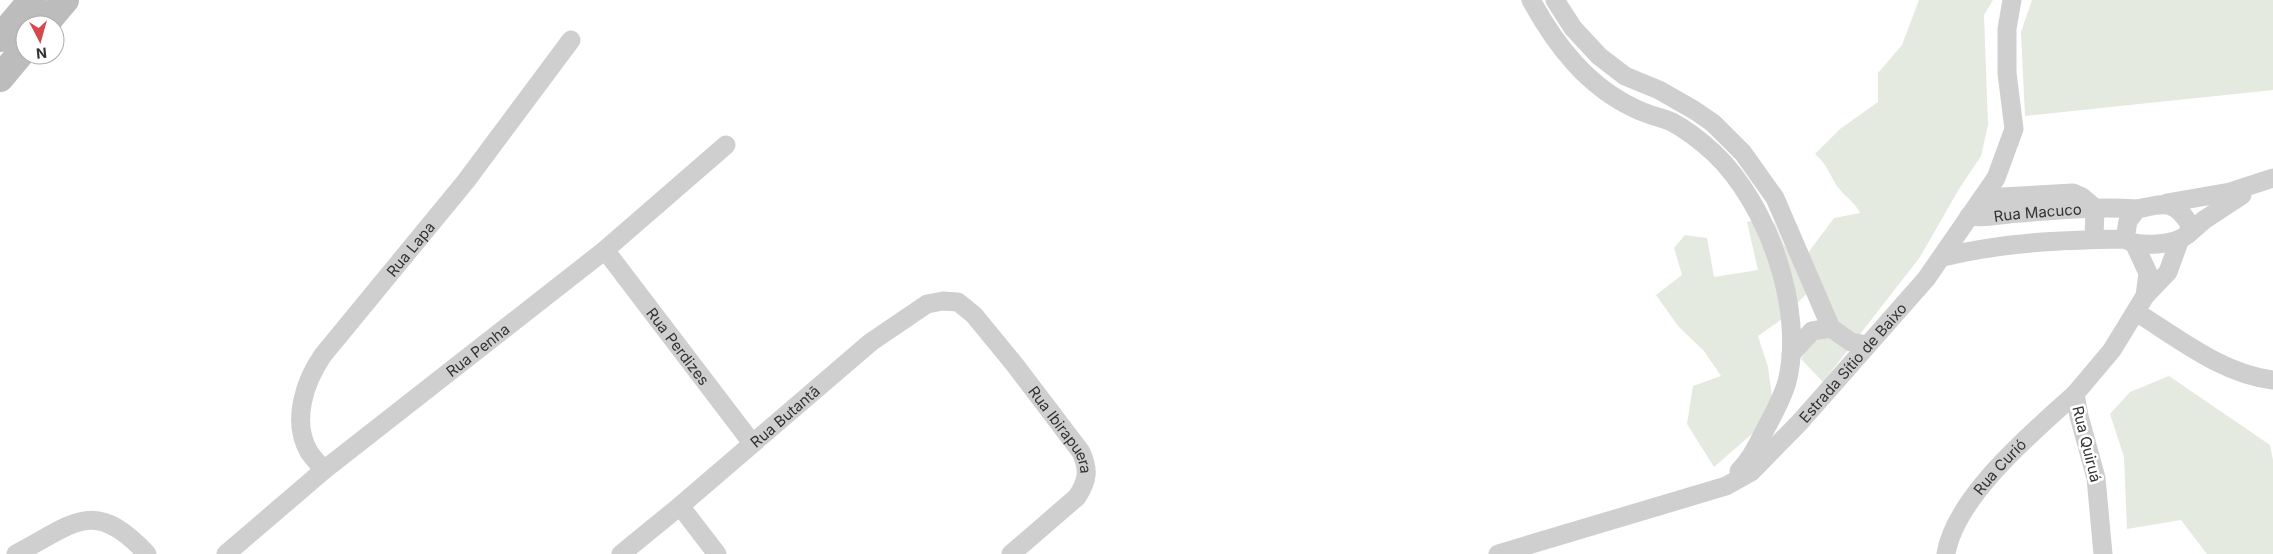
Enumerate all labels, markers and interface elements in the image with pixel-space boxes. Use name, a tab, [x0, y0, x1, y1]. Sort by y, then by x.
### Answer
north arrow	[15, 15, 65, 65]
text: N	[35, 44, 48, 62]
street label: Rua Macuco	[1992, 199, 2082, 225]
street label: Rua Lapa	[382, 217, 439, 280]
street label: Estrada Sítio de Baixo	[1795, 298, 1910, 426]
street label: Rua Perdizes	[643, 304, 714, 389]
street label: Rua Penha	[442, 319, 513, 381]
street label: Rua Butantã	[746, 381, 823, 451]
street label: Rua Ibirapuera	[1025, 382, 1096, 474]
street label: Rua Quiruá	[2068, 404, 2106, 484]
street label: Rua Curió	[1969, 434, 2030, 498]

